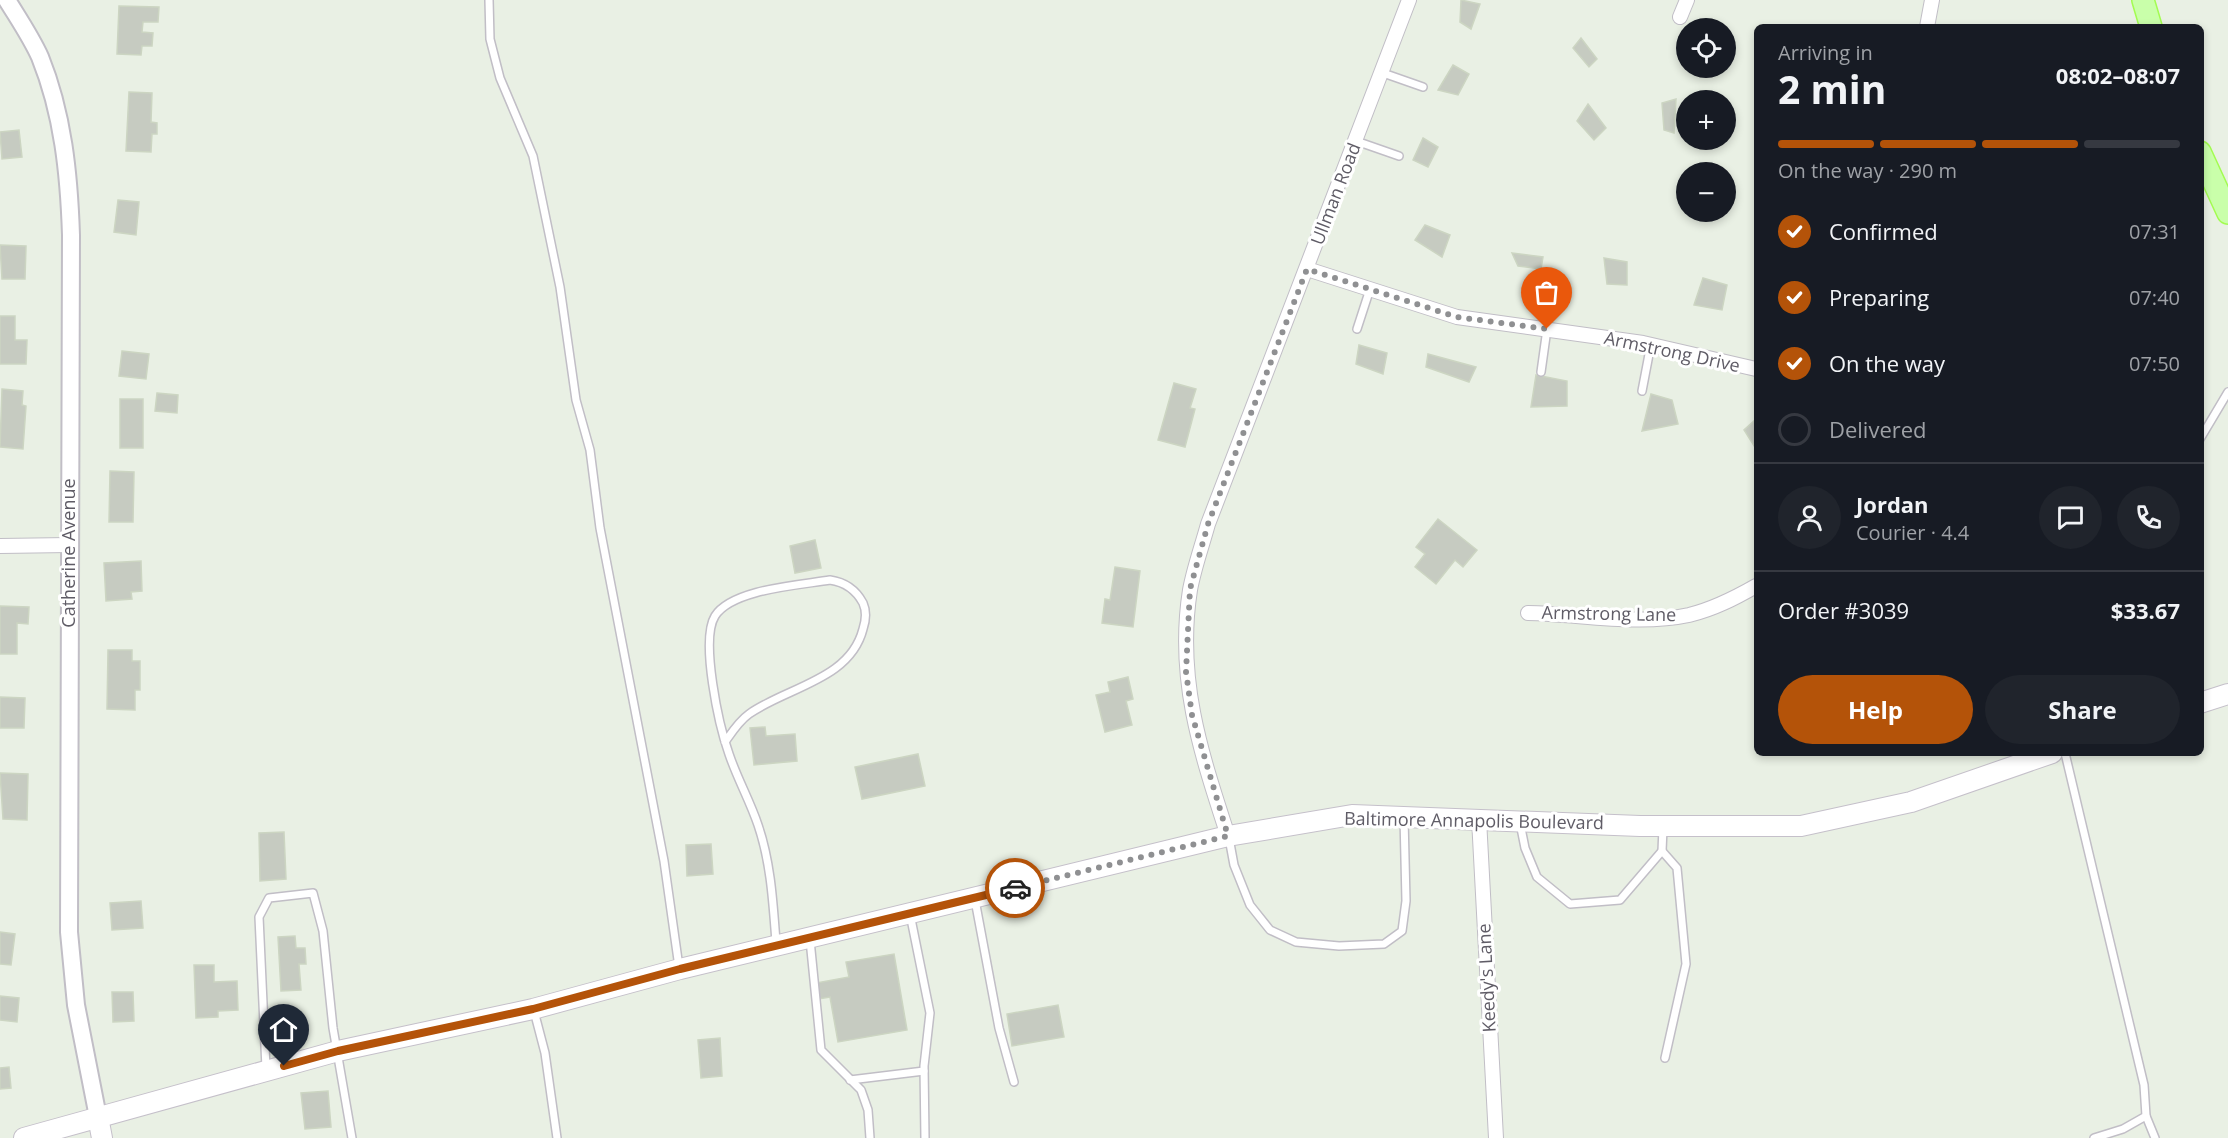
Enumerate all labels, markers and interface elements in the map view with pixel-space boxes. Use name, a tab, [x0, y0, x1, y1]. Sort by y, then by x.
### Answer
map controls	[1676, 18, 1736, 222]
button: locate	[1676, 18, 1736, 78]
text: Arriving in	[1778, 39, 1873, 66]
text: 08:02–08:07	[2056, 60, 2180, 90]
text: 2 min	[1778, 62, 1886, 115]
button: +	[1676, 90, 1736, 150]
street label: Ullman Road	[1305, 139, 1366, 248]
text: On the way · 290 m	[1778, 157, 1957, 184]
button: −	[1676, 162, 1736, 222]
icon: check	[1778, 215, 1811, 248]
text: Confirmed	[1829, 216, 1938, 246]
text: 07:31	[2129, 218, 2180, 245]
pin	[1521, 267, 1572, 329]
icon: bag	[1530, 276, 1563, 309]
icon: check	[1778, 281, 1811, 314]
text: Preparing	[1829, 282, 1929, 312]
text: 07:40	[2129, 284, 2180, 311]
street label: Armstrong Drive	[1602, 325, 1742, 377]
icon: check	[1778, 347, 1811, 380]
text: On the way	[1829, 348, 1945, 378]
text: 07:50	[2129, 350, 2180, 377]
text: Delivered	[1829, 414, 1927, 444]
street label: Catherine Avenue	[56, 478, 80, 628]
button: person	[1778, 486, 1841, 549]
button: chat	[2039, 486, 2102, 549]
button: phone	[2117, 486, 2180, 549]
text: Jordan	[1856, 489, 1929, 519]
text: Courier · 4.4	[1856, 519, 1969, 546]
text: Order #3039	[1778, 595, 1909, 625]
text: $33.67	[2111, 595, 2180, 625]
street label: Armstrong Lane	[1542, 600, 1677, 626]
button: Help	[1778, 675, 1973, 744]
button: Share	[1985, 675, 2180, 744]
street label: Baltimore Annapolis Boulevard	[1344, 806, 1604, 834]
courier	[985, 858, 1045, 918]
icon: car	[999, 872, 1032, 905]
street label: Keedy's Lane	[1471, 923, 1501, 1033]
pin	[258, 1004, 309, 1066]
icon: home	[267, 1013, 300, 1046]

